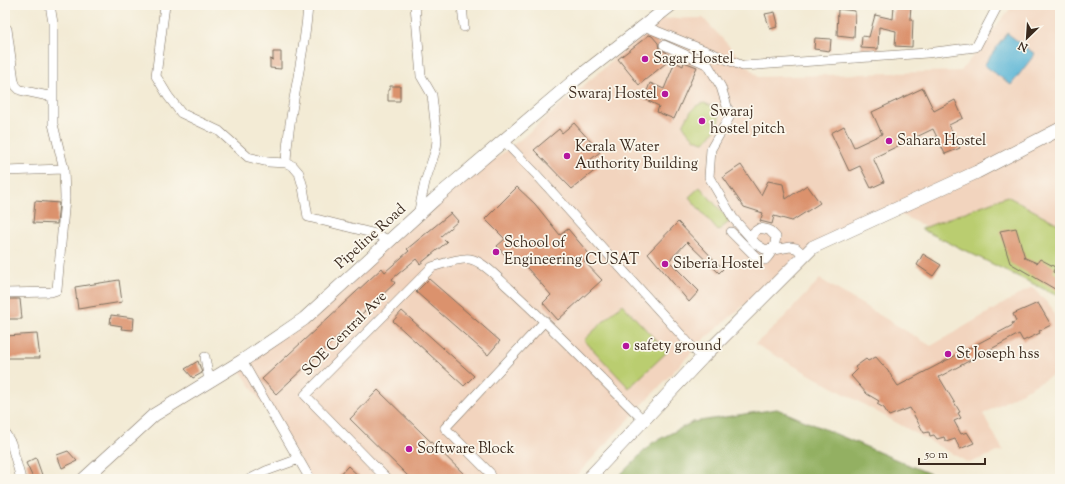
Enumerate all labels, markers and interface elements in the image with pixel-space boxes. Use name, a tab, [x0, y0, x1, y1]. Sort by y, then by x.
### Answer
north arrow	[1007, 18, 1047, 58]
text: N	[1016, 37, 1031, 56]
place label: Sagar Hostel	[653, 49, 734, 70]
marker: Sagar Hostel	[640, 54, 650, 64]
place label: Swaraj Hostel	[568, 84, 657, 105]
marker: Swaraj Hostel	[660, 89, 670, 99]
place label: Swaraj hostel pitch	[710, 102, 786, 140]
marker: Swaraj hostel pitch	[697, 116, 707, 126]
place label: Sahara Hostel	[897, 131, 986, 152]
marker: Sahara Hostel	[884, 136, 894, 146]
place label: Kerala Water Authority Building	[575, 137, 698, 175]
marker: Kerala Water Authority Building	[562, 151, 572, 161]
street label: Pipeline Road	[331, 199, 411, 274]
place label: School of Engineering CUSAT	[504, 233, 640, 271]
marker: School of Engineering CUSAT	[491, 247, 501, 257]
place label: Siberia Hostel	[673, 254, 763, 275]
marker: Siberia Hostel	[660, 259, 670, 269]
street label: SOE Central Ave	[298, 287, 392, 381]
place label: safety ground	[634, 336, 722, 357]
marker: safety ground	[621, 341, 631, 351]
place label: St Joseph hss	[956, 344, 1040, 365]
marker: St Joseph hss	[943, 349, 953, 359]
place label: Software Block	[417, 439, 515, 460]
scale bar	[919, 440, 985, 466]
marker: Software Block	[404, 444, 414, 454]
text: 50 m	[924, 446, 948, 464]

